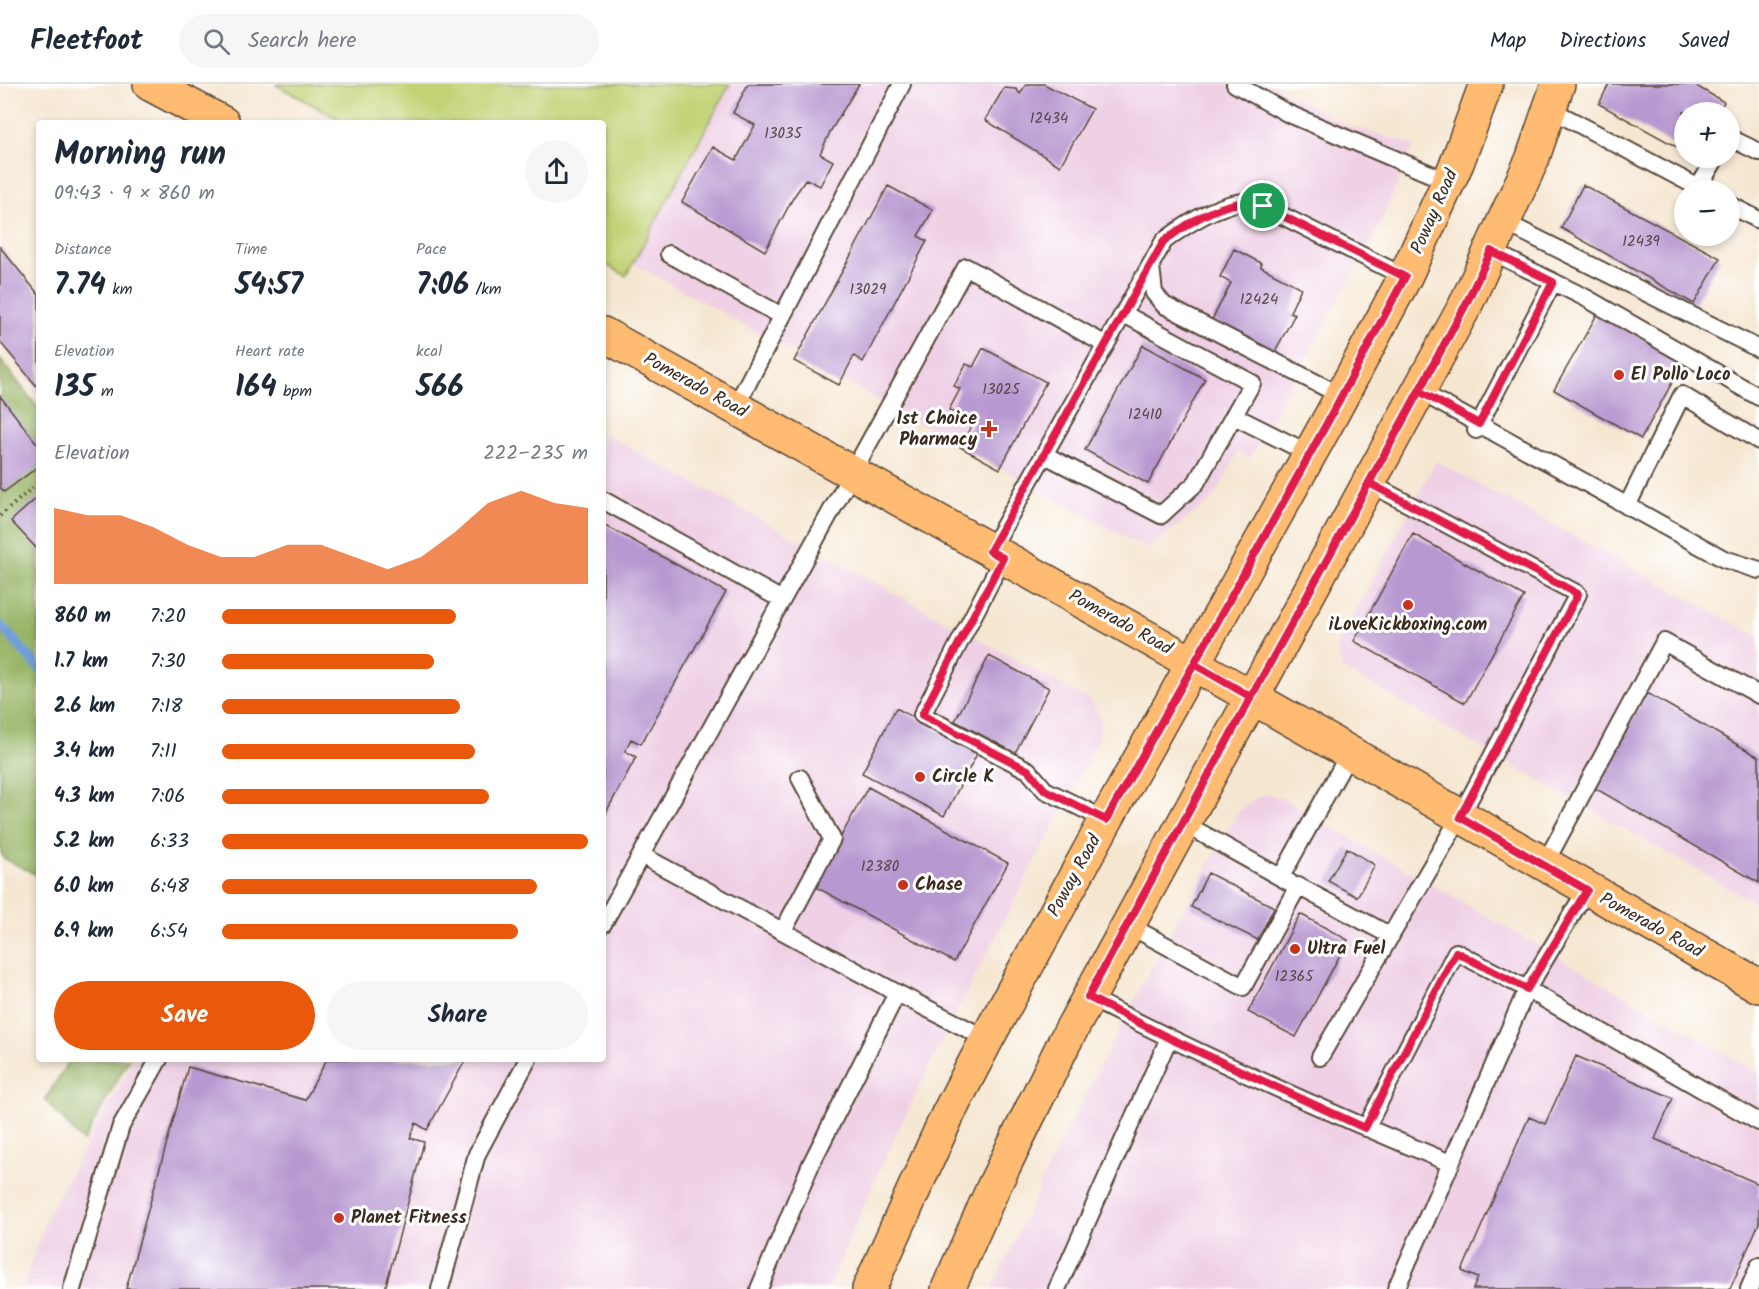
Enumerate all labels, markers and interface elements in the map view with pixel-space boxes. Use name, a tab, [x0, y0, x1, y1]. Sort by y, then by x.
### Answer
search box	[179, 14, 599, 68]
text: Fleetfoot	[30, 19, 143, 64]
text: Search here	[248, 24, 356, 59]
icon: search	[200, 25, 233, 58]
text: Map	[1490, 25, 1526, 58]
text: Directions	[1559, 25, 1646, 58]
text: Saved	[1679, 25, 1729, 58]
map controls	[1674, 102, 1740, 246]
button: +	[1674, 102, 1740, 168]
house number: 12434	[1030, 107, 1068, 131]
house number: 13035	[764, 122, 803, 146]
text: Morning run	[54, 129, 226, 182]
button: share	[525, 140, 588, 203]
street label: Poway Road	[1403, 164, 1467, 259]
text: 09:43 · 9 × 860 m	[54, 178, 215, 210]
pin	[1237, 180, 1288, 231]
button: −	[1674, 180, 1740, 246]
icon: arrive	[1246, 189, 1279, 222]
house number: 12439	[1622, 230, 1660, 254]
text: Distance	[54, 237, 112, 262]
text: Time	[235, 237, 267, 262]
text: Pace	[416, 237, 447, 262]
text: 7.74	[54, 262, 106, 310]
text: 54:57	[235, 262, 303, 310]
text: 7:06	[416, 262, 469, 310]
text: km	[106, 277, 132, 302]
text: /km	[469, 277, 502, 302]
house number: 13029	[850, 278, 887, 302]
house number: 12424	[1240, 288, 1278, 312]
text: Elevation	[54, 339, 115, 364]
text: Heart rate	[235, 339, 305, 364]
text: kcal	[416, 339, 442, 364]
street label: Pomerado Road	[638, 345, 753, 427]
place label: El Pollo Loco	[1631, 361, 1731, 390]
text: 135	[54, 364, 95, 412]
text: 164	[235, 364, 277, 412]
text: 566	[416, 364, 464, 412]
marker: El Pollo Loco	[1612, 368, 1626, 382]
house number: 13025	[982, 378, 1021, 402]
text: m	[95, 379, 114, 404]
text: bpm	[277, 379, 312, 404]
house number: 12410	[1128, 403, 1162, 427]
place label: 1st Choice Pharmacy	[896, 405, 978, 455]
marker: 1st Choice Pharmacy	[982, 422, 996, 436]
text: Elevation	[54, 438, 130, 470]
text: 222–235 m	[483, 438, 588, 470]
street label: Pomerado Road	[1063, 582, 1178, 664]
marker: iLoveKickboxing.com	[1401, 598, 1415, 612]
text: 860 m	[54, 601, 111, 633]
text: 7:20	[150, 601, 186, 633]
place label: iLoveKickboxing.com	[1329, 611, 1488, 640]
text: 1.7 km	[54, 646, 108, 678]
text: 7:30	[150, 646, 186, 678]
text: 2.6 km	[54, 691, 115, 723]
text: 7:18	[150, 691, 182, 723]
text: 3.4 km	[54, 736, 115, 768]
text: 7:11	[150, 736, 177, 768]
place label: Circle K	[932, 763, 995, 792]
marker: Circle K	[913, 770, 927, 784]
text: 4.3 km	[54, 781, 115, 813]
text: 7:06	[150, 781, 185, 813]
text: 5.2 km	[54, 826, 114, 858]
text: 6:33	[150, 826, 189, 858]
street label: Poway Road	[1040, 829, 1110, 922]
house number: 12380	[861, 855, 900, 879]
text: 6.0 km	[54, 871, 114, 903]
text: 6:48	[150, 871, 189, 903]
place label: Chase	[915, 871, 963, 900]
marker: Chase	[896, 878, 910, 892]
street label: Pomerado Road	[1594, 885, 1709, 967]
text: 6.9 km	[54, 916, 114, 948]
text: 6:54	[150, 916, 188, 948]
place label: Ultra Fuel	[1307, 935, 1386, 964]
marker: Ultra Fuel	[1288, 942, 1302, 956]
house number: 12365	[1275, 965, 1314, 989]
button: Save	[54, 981, 315, 1050]
button: Share	[327, 981, 588, 1050]
place label: Planet Fitness	[351, 1204, 467, 1233]
marker: Planet Fitness	[332, 1211, 346, 1225]

